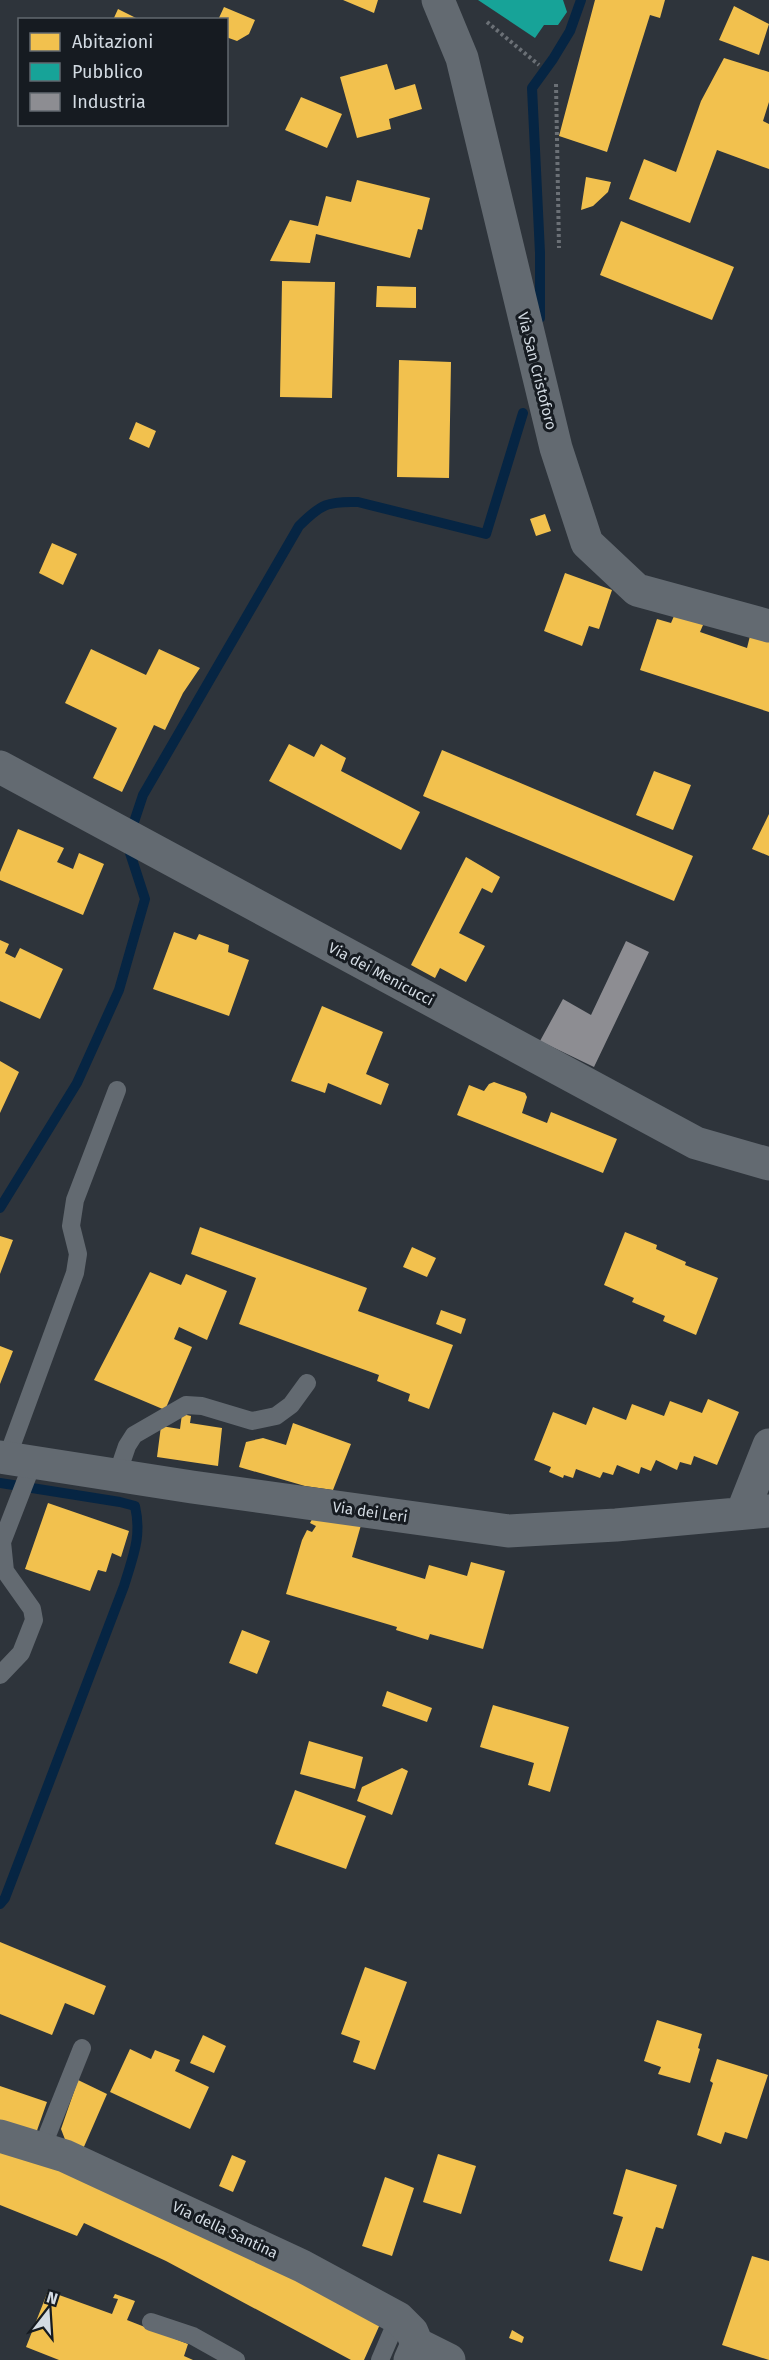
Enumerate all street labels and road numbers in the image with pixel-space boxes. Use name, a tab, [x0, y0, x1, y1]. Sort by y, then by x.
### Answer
street label: Via San Cristoforo	[514, 310, 560, 432]
street label: Via dei Menicucci	[325, 939, 437, 1009]
street label: Via dei Leri	[331, 1498, 409, 1526]
street label: Via della Santina	[169, 2198, 281, 2262]

